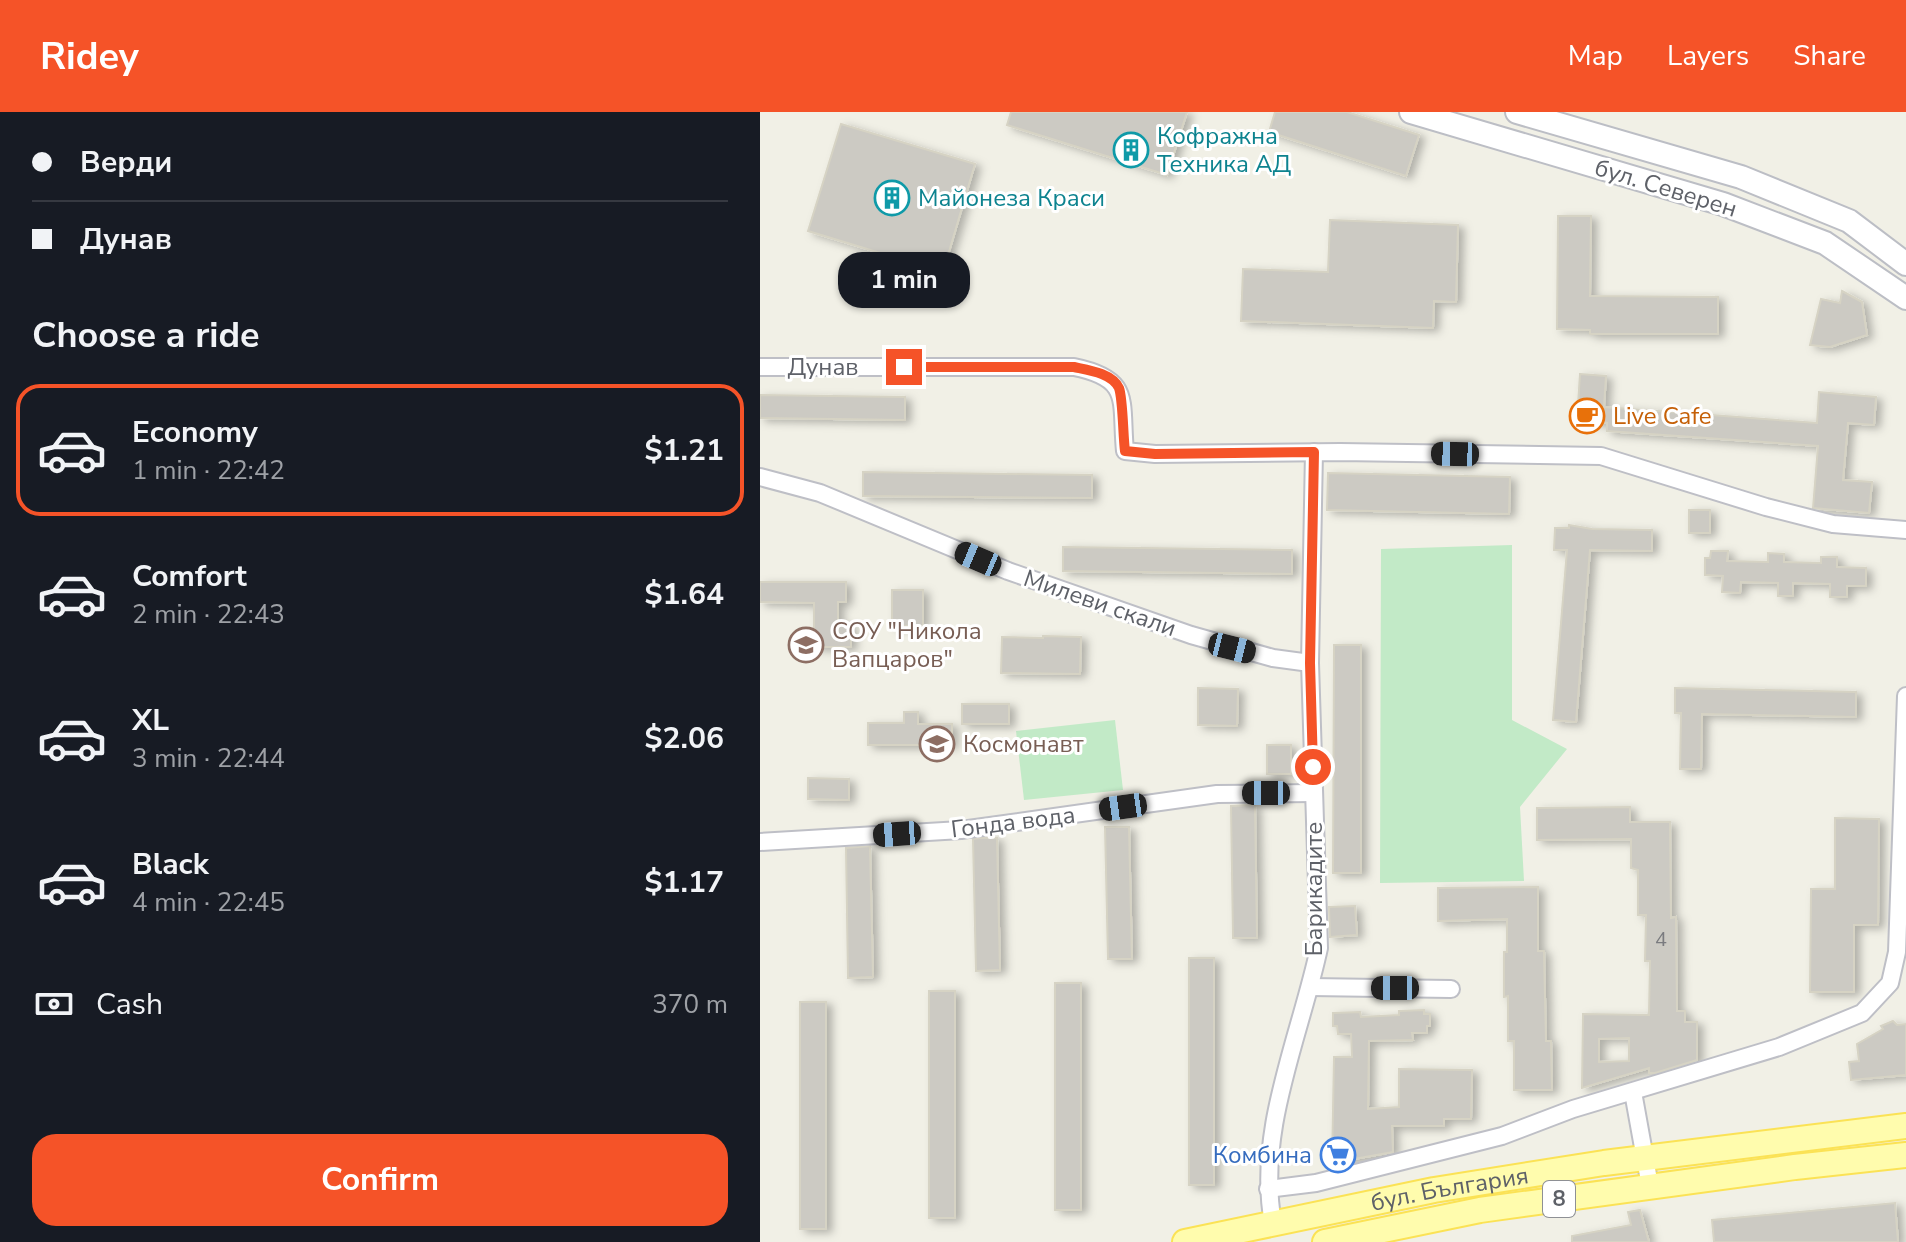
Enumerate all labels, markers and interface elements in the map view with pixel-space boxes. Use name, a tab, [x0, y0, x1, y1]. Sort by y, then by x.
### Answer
text: Ridey	[40, 31, 139, 82]
text: Map	[1568, 37, 1623, 75]
text: Layers	[1667, 37, 1749, 75]
text: Share	[1793, 37, 1866, 75]
place label: Кофражна Техника АД	[1157, 120, 1292, 180]
building icon: Кофражна Техника АД	[1112, 131, 1150, 169]
text: Верди	[80, 142, 172, 183]
street label: бул. Северен	[1591, 151, 1741, 225]
building icon: Майонеза Краси	[873, 179, 911, 217]
place label: Майонеза Краси	[918, 182, 1105, 214]
text: Дунав	[80, 219, 172, 260]
callout: 1 min	[838, 251, 970, 307]
text: 1 min	[870, 262, 938, 297]
text: Choose a ride	[32, 311, 260, 360]
route end	[886, 349, 922, 385]
street label: Дунав	[788, 351, 858, 383]
cafe icon: Live Cafe	[1568, 397, 1606, 435]
place label: Live Cafe	[1613, 400, 1712, 432]
text: Economy	[132, 412, 258, 453]
icon: car	[36, 414, 108, 486]
text: $1.21	[645, 430, 724, 471]
car	[1431, 442, 1479, 466]
text: 1 min · 22:42	[132, 453, 285, 488]
car	[951, 539, 1005, 579]
text: Comfort	[132, 556, 247, 597]
icon: car	[36, 558, 108, 630]
street label: Милеви скали	[1019, 562, 1181, 644]
text: $1.64	[645, 574, 724, 615]
text: 2 min · 22:43	[132, 597, 285, 632]
place label: СОУ "Никола Вапцаров"	[832, 615, 982, 675]
school or university icon: СОУ "Никола Вапцаров"	[787, 626, 825, 664]
car	[1206, 631, 1258, 665]
text: XL	[132, 700, 169, 741]
icon: car	[36, 702, 108, 774]
text: $2.06	[645, 718, 724, 759]
school or university icon: Космонавт	[918, 725, 956, 763]
place label: Космонавт	[963, 728, 1084, 760]
text: 3 min · 22:44	[132, 741, 285, 776]
route start	[1295, 749, 1331, 785]
car	[1242, 781, 1290, 805]
car	[1098, 792, 1148, 822]
street label: Гонда вода	[949, 799, 1077, 845]
car	[872, 820, 922, 848]
street label: Барикадите	[1298, 822, 1330, 956]
text: Black	[132, 844, 209, 885]
icon: car	[36, 846, 108, 918]
text: $1.17	[645, 862, 724, 903]
text: 4 min · 22:45	[132, 885, 285, 920]
house number: 4	[1655, 926, 1667, 953]
car	[1371, 976, 1419, 1000]
icon: cash	[32, 982, 76, 1026]
text: Cash	[96, 984, 163, 1025]
text: 370 m	[652, 987, 728, 1022]
button: Confirm	[32, 1134, 728, 1226]
supermarket icon: Комбина	[1319, 1136, 1357, 1174]
place label: Комбина	[1213, 1139, 1312, 1171]
street label: бул. България	[1368, 1159, 1531, 1219]
road number: 8	[1543, 1181, 1575, 1217]

